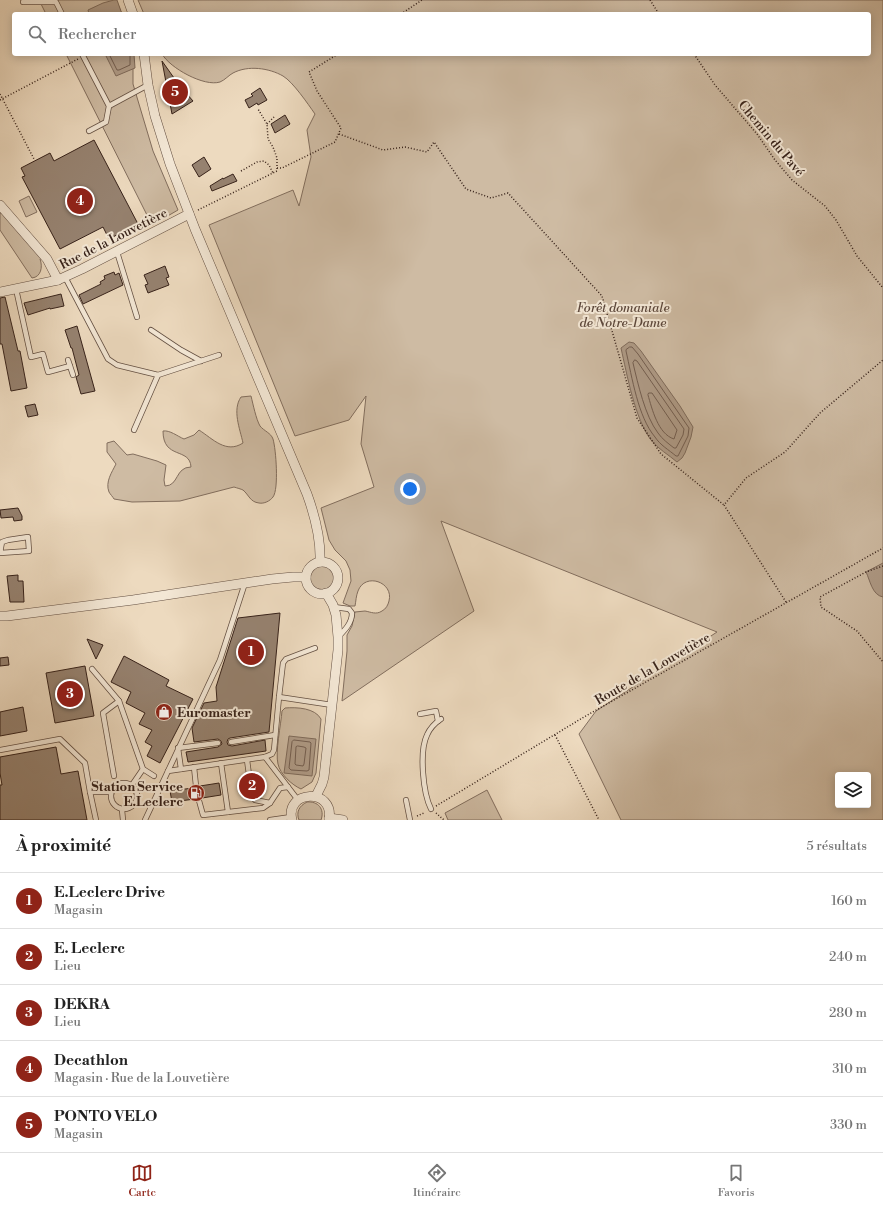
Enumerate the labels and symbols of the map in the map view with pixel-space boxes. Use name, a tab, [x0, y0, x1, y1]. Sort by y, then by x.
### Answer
pin: 5	[162, 77, 188, 107]
street label: Chemin du Pavé	[735, 97, 808, 180]
pin: 4	[67, 186, 93, 216]
street label: Rue de la Louvetière	[57, 205, 171, 273]
park label: Forêt domaniale de Notre-Dame	[576, 300, 670, 331]
your location	[400, 479, 420, 499]
street label: Route de la Louvetière	[592, 629, 713, 708]
pin: 1	[238, 637, 264, 667]
pin: 3	[57, 679, 83, 709]
shop icon: Euromaster	[154, 702, 174, 722]
place label: Euromaster	[177, 705, 251, 721]
pin: 2	[239, 771, 265, 801]
place label: Station Service E.Leclerc	[91, 779, 183, 810]
fuel station icon: Station Service E.Leclerc	[186, 783, 206, 803]

